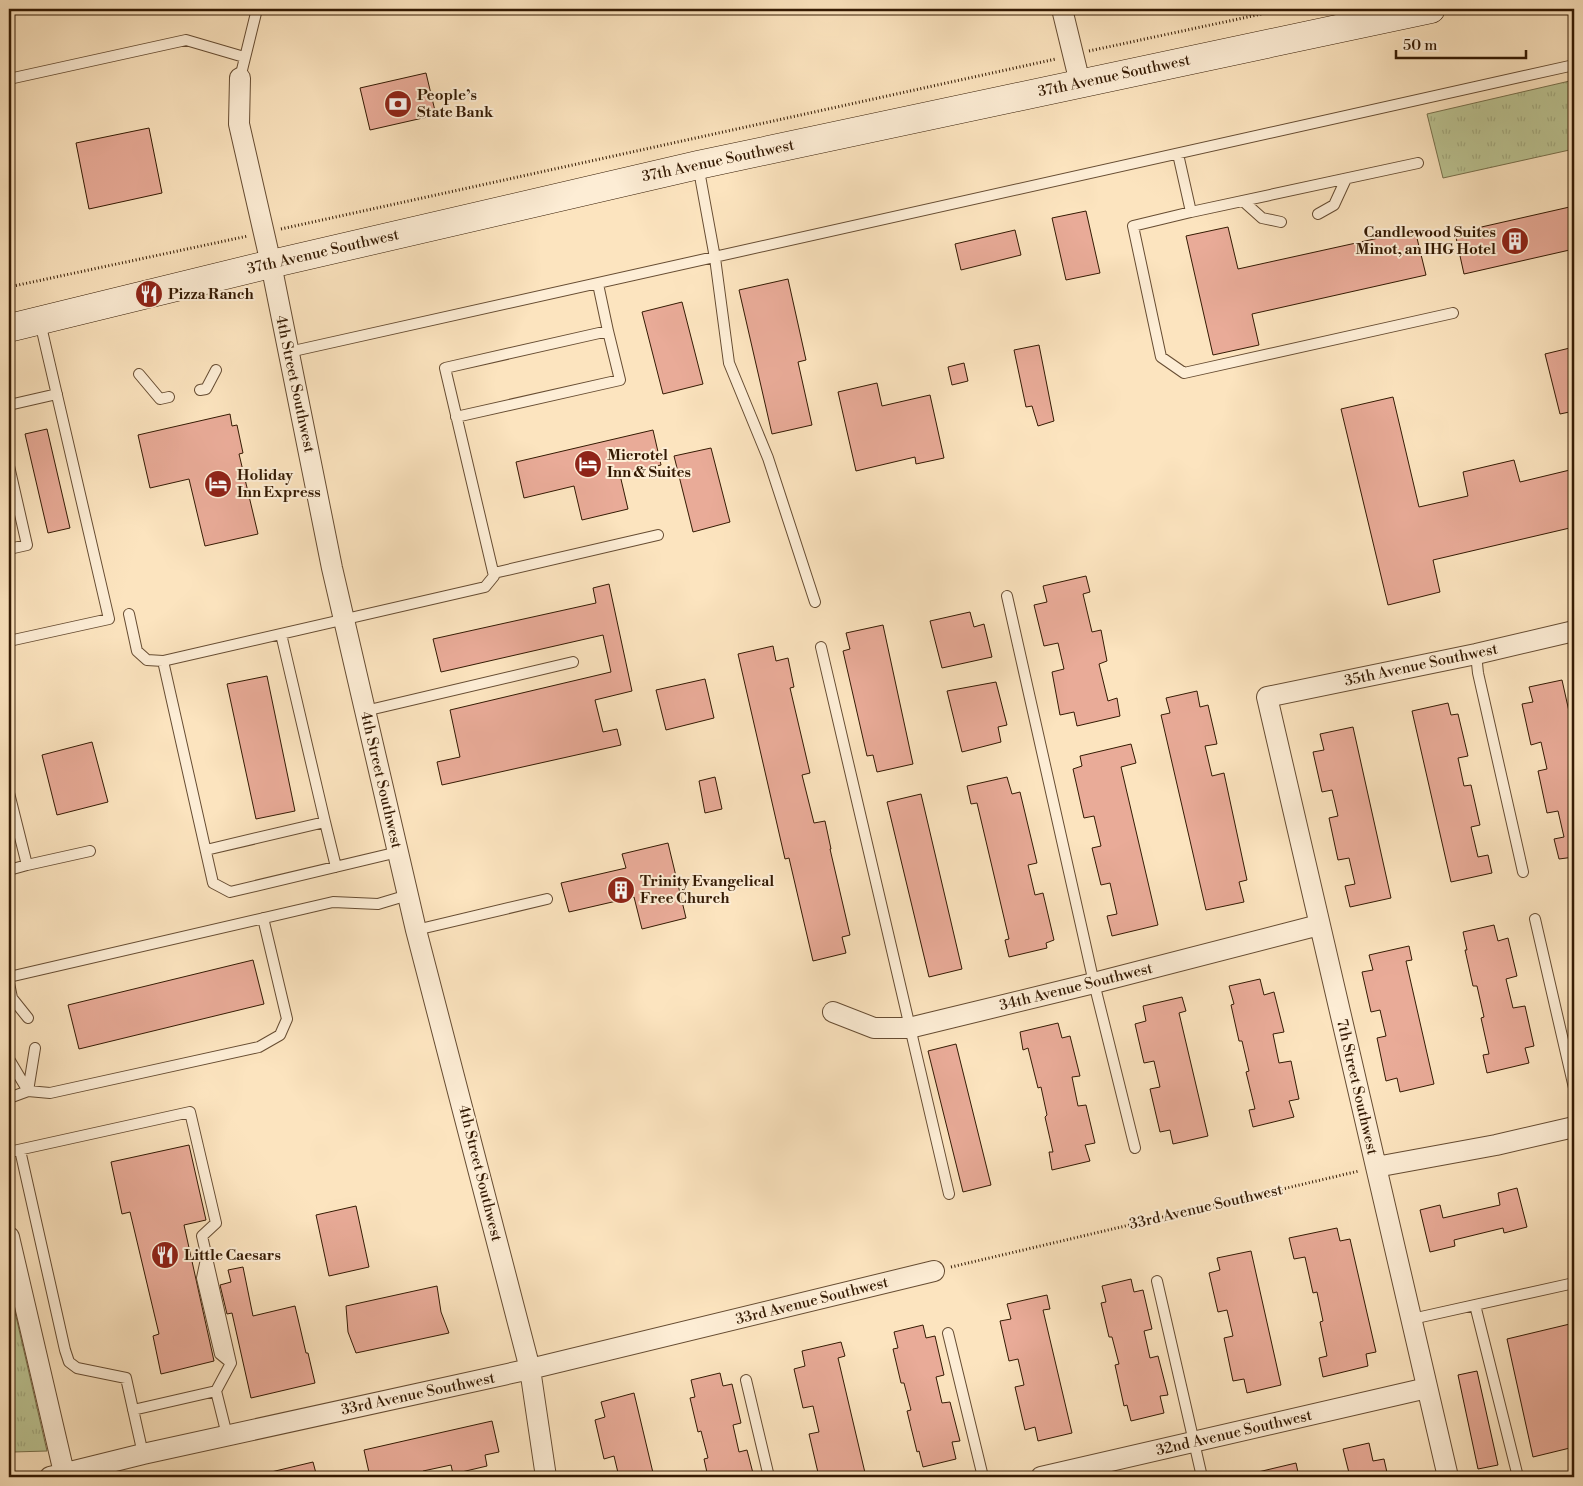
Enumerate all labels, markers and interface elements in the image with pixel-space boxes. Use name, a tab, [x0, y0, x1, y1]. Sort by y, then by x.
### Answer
scale bar	[1396, 28, 1526, 60]
text: 50 m	[1403, 36, 1437, 55]
street label: 37th Avenue Southwest	[1036, 50, 1193, 101]
place label: People’s State Bank	[417, 86, 494, 122]
bank icon: People’s State Bank	[383, 89, 413, 119]
street label: 37th Avenue Southwest	[640, 135, 797, 186]
place label: Candlewood Suites Minot, an IHG Hotel	[1355, 223, 1496, 259]
street label: 37th Avenue Southwest	[245, 225, 401, 279]
building icon: Candlewood Suites Minot, an IHG Hotel	[1500, 226, 1530, 256]
restaurant icon: Pizza Ranch	[134, 279, 164, 309]
place label: Pizza Ranch	[168, 285, 254, 304]
street label: 4th Street Southwest	[271, 314, 319, 455]
place label: Microtel Inn & Suites	[607, 446, 691, 482]
hotel icon: Microtel Inn & Suites	[573, 449, 603, 479]
place label: Holiday Inn Express	[237, 466, 321, 502]
hotel icon: Holiday Inn Express	[203, 469, 233, 499]
street label: 35th Avenue Southwest	[1343, 639, 1500, 691]
street label: 4th Street Southwest	[356, 710, 406, 851]
place label: Trinity Evangelical Free Church	[640, 872, 774, 908]
building icon: Trinity Evangelical Free Church	[606, 875, 636, 905]
street label: 34th Avenue Southwest	[997, 959, 1155, 1015]
street label: 7th Street Southwest	[1332, 1017, 1382, 1157]
street label: 4th Street Southwest	[454, 1103, 506, 1244]
street label: 33rd Avenue Southwest	[1127, 1180, 1285, 1234]
restaurant icon: Little Caesars	[150, 1240, 180, 1270]
place label: Little Caesars	[184, 1246, 281, 1265]
street label: 33rd Avenue Southwest	[734, 1273, 891, 1329]
street label: 33rd Avenue Southwest	[339, 1368, 497, 1420]
street label: 32nd Avenue Southwest	[1154, 1406, 1315, 1460]

